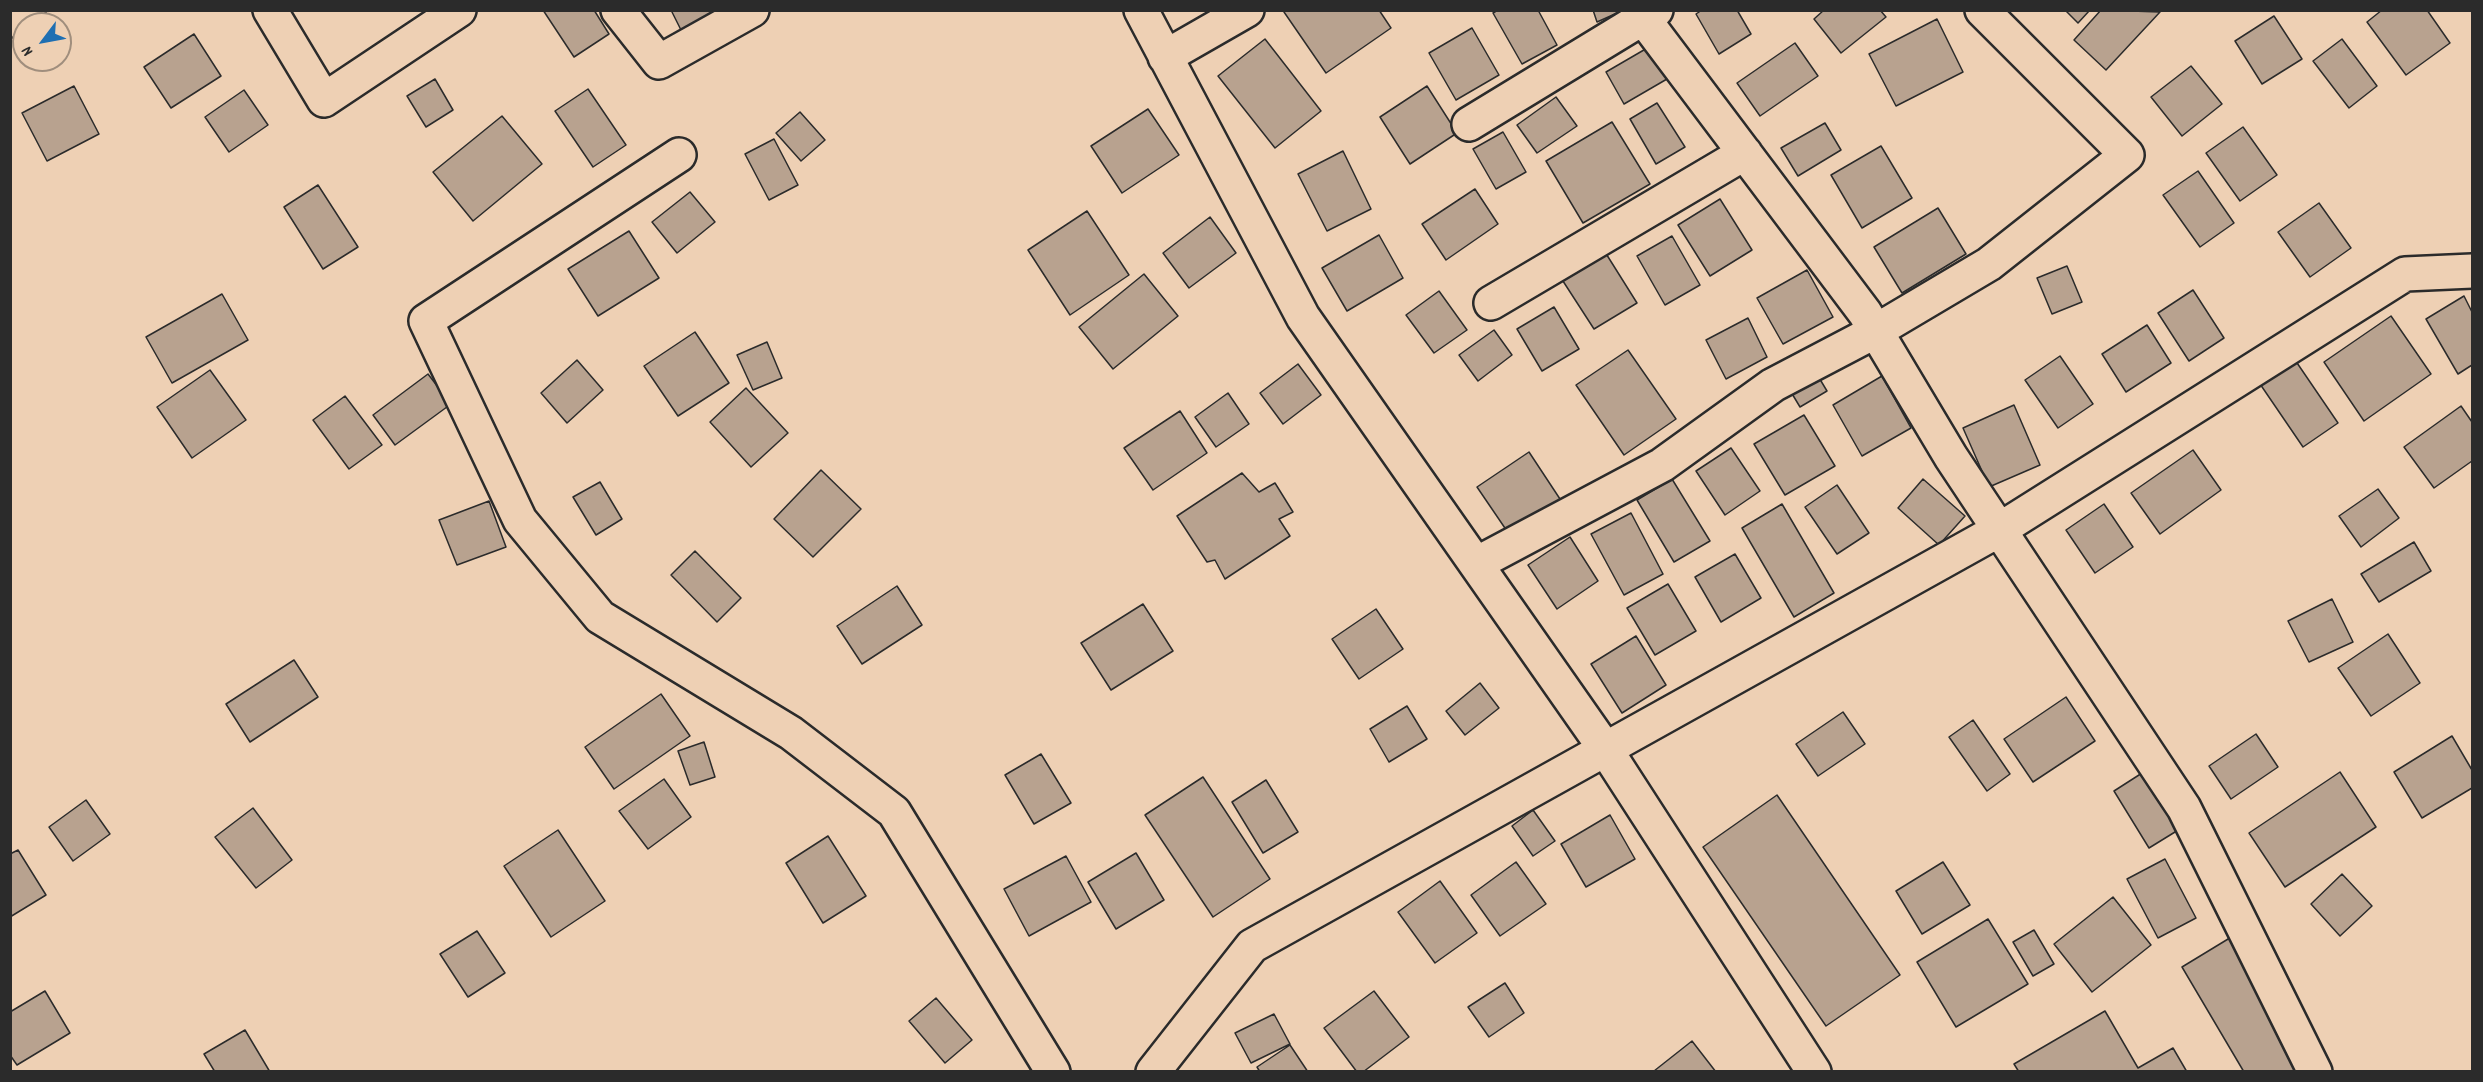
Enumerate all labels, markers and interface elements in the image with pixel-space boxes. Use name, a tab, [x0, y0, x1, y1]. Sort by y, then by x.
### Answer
north arrow	[12, 12, 72, 72]
text: N	[16, 41, 40, 60]

